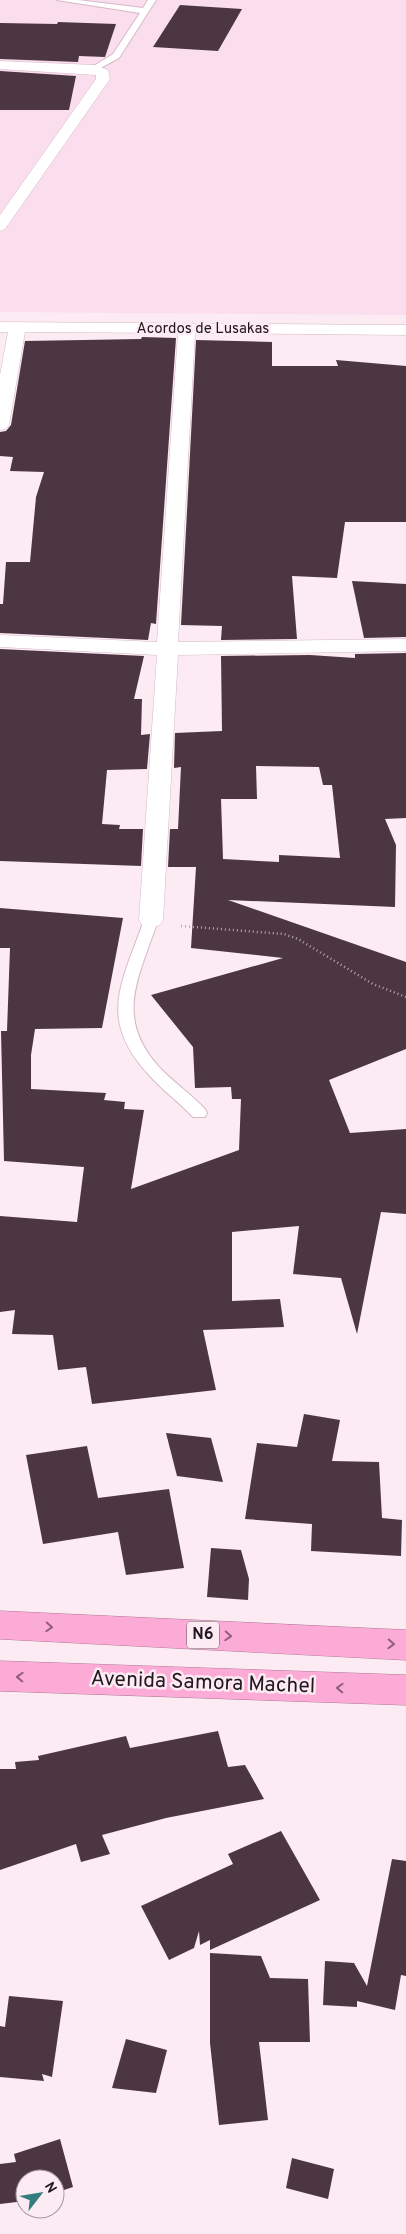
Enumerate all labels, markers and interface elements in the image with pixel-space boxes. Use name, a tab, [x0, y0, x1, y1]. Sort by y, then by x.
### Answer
street label: Acordos de Lusakas	[137, 320, 269, 339]
one-way arrow	[45, 1622, 53, 1632]
road number: N6	[187, 1622, 219, 1648]
one-way arrow	[225, 1630, 233, 1641]
one-way arrow	[388, 1639, 395, 1649]
street label: Avenida Samora Machel	[90, 1666, 316, 1700]
one-way arrow	[16, 1671, 24, 1682]
one-way arrow	[336, 1683, 344, 1693]
north arrow	[15, 2169, 65, 2219]
text: N	[40, 2179, 60, 2197]

